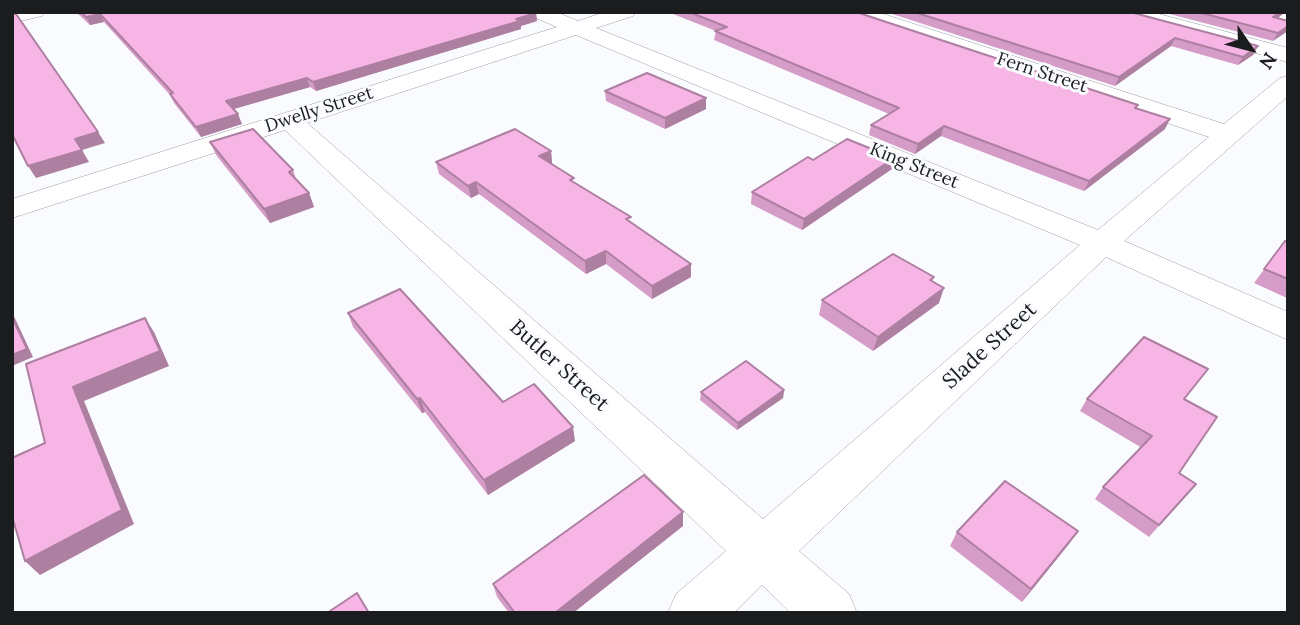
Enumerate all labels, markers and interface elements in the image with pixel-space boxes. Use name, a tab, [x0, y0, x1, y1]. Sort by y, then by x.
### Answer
north arrow	[1216, 14, 1286, 84]
street label: Fern Street	[994, 48, 1090, 98]
text: N	[1254, 48, 1282, 74]
street label: Dwelly Street	[262, 82, 376, 138]
street label: King Street	[866, 138, 962, 194]
street label: Slade Street	[938, 297, 1042, 395]
street label: Butler Street	[504, 315, 614, 417]

